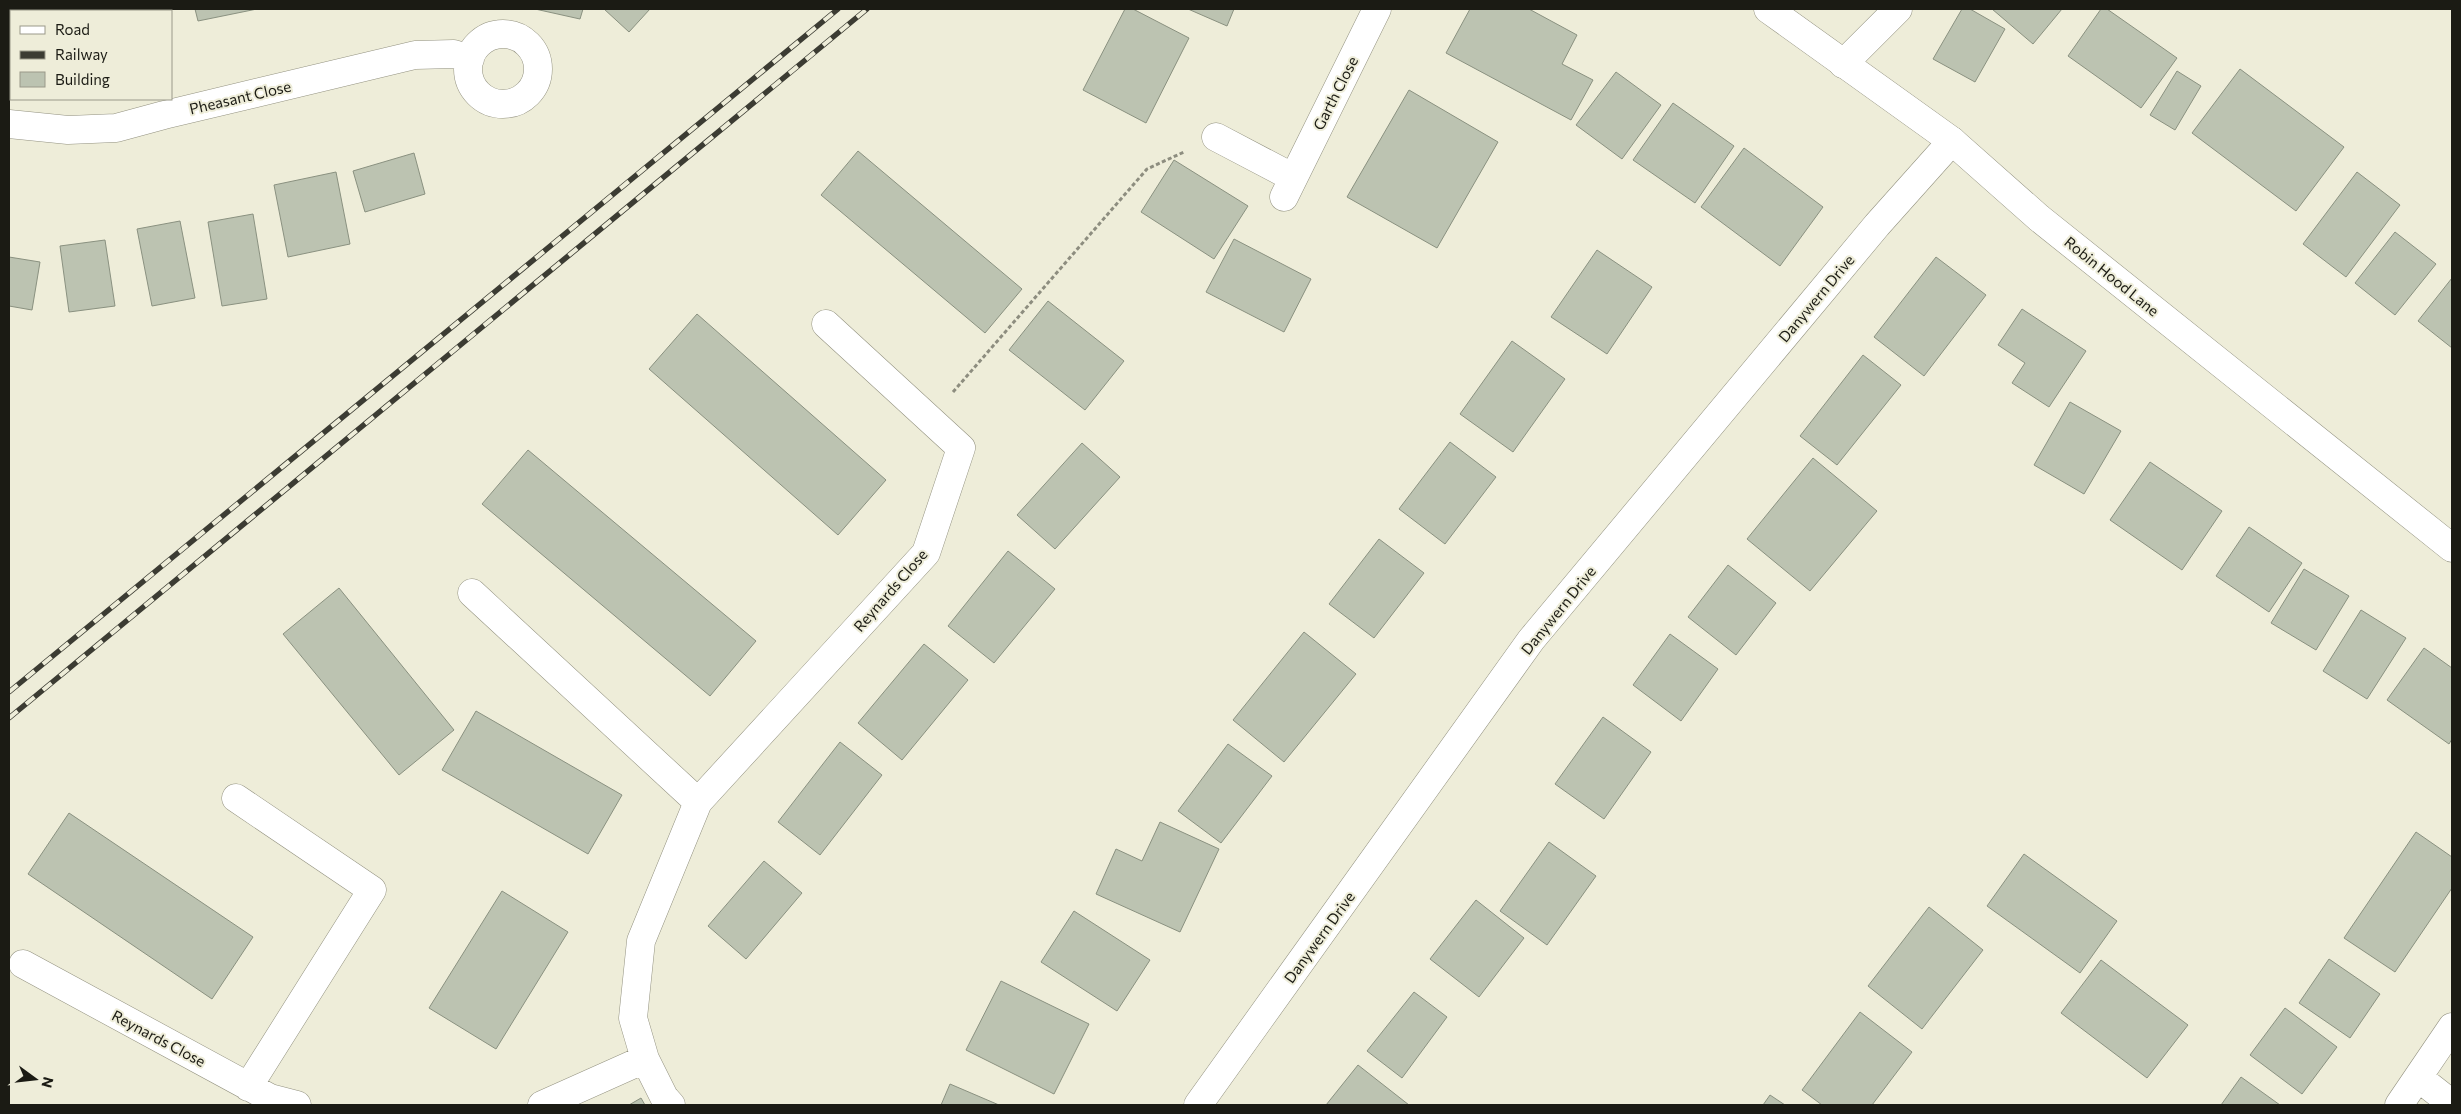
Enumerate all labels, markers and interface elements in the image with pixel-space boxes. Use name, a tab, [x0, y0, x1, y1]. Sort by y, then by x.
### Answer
legend	[10, 10, 172, 100]
text: Road	[55, 20, 90, 38]
text: Railway	[55, 45, 108, 63]
street label: Garth Close	[1309, 53, 1361, 133]
text: Building	[55, 70, 110, 88]
street label: Pheasant Close	[187, 77, 293, 117]
street label: Robin Hood Lane	[2061, 232, 2163, 320]
street label: Danywern Drive	[1774, 251, 1858, 345]
street label: Reynards Close	[849, 545, 931, 635]
street label: Danywern Drive	[1517, 562, 1599, 658]
street label: Danywern Drive	[1280, 888, 1358, 986]
street label: Reynards Close	[109, 1006, 209, 1070]
north arrow	[10, 1054, 60, 1104]
text: N	[38, 1075, 58, 1090]

